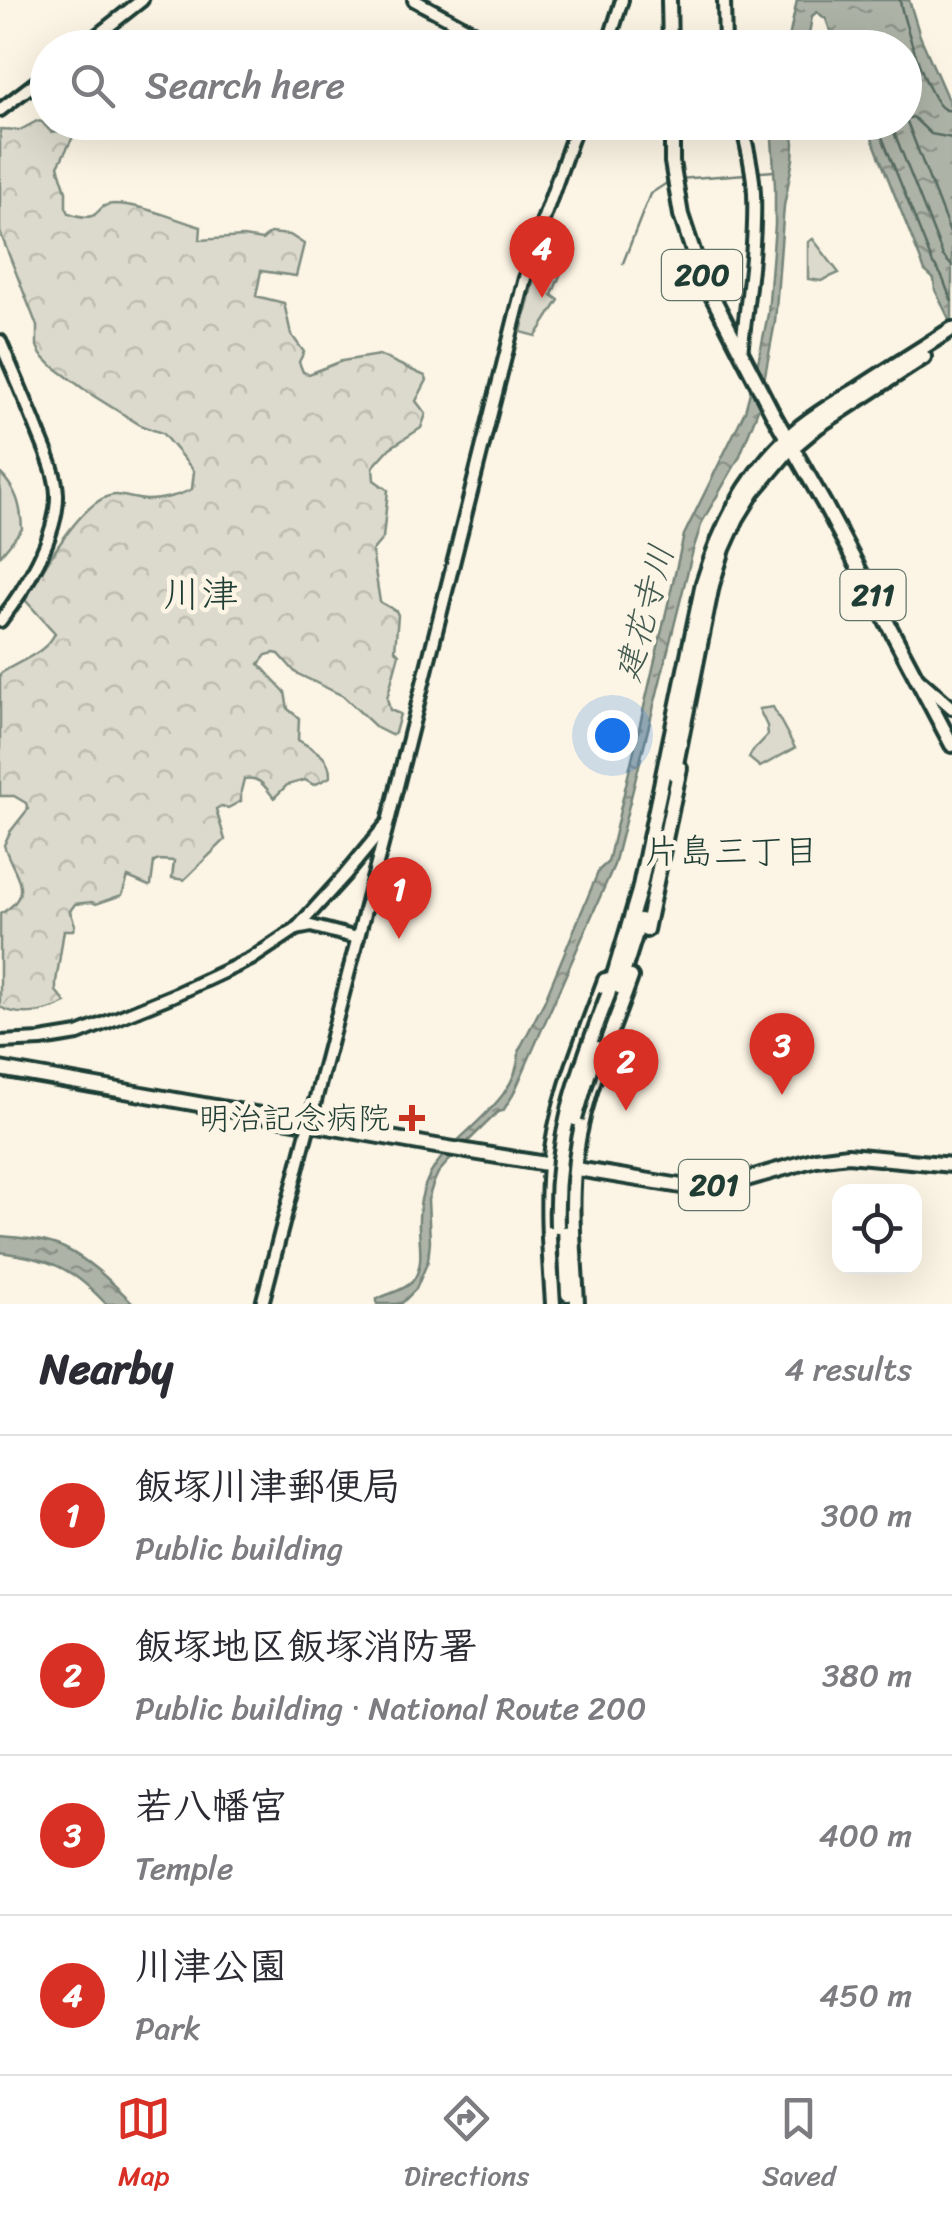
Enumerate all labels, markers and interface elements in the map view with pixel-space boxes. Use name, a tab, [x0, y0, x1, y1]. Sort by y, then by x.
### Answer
search box	[30, 30, 922, 140]
text: Search here	[145, 52, 345, 119]
icon: search	[65, 58, 120, 113]
pin: 4	[510, 216, 574, 298]
road number: 200	[662, 250, 742, 300]
water label: 建花寺川	[596, 537, 692, 689]
district label: 川津	[163, 561, 239, 628]
road number: 211	[840, 570, 906, 620]
your location	[587, 710, 638, 761]
district label: 片島三丁目	[643, 820, 819, 882]
pin: 1	[366, 856, 432, 939]
pin: 3	[750, 1012, 814, 1095]
pin: 2	[594, 1028, 658, 1111]
place label: 明治記念病院	[198, 1090, 390, 1147]
marker: 明治記念病院	[399, 1105, 425, 1131]
road number: 201	[679, 1160, 749, 1210]
map controls	[832, 1184, 922, 1274]
button: locate	[832, 1184, 922, 1274]
text: Nearby	[40, 1332, 173, 1406]
text: 4 results	[784, 1341, 912, 1398]
text: 飯塚川津郵便局	[135, 1453, 401, 1520]
text: 1	[66, 1487, 79, 1544]
text: 300 m	[821, 1487, 912, 1544]
text: Public building	[135, 1520, 343, 1577]
text: 飯塚地区飯塚消防署	[135, 1613, 477, 1680]
text: 2	[63, 1647, 82, 1704]
text: 380 m	[822, 1647, 912, 1704]
text: Public building · National Route 200	[135, 1680, 647, 1737]
text: 若八幡宮	[135, 1773, 287, 1840]
text: 3	[64, 1807, 81, 1864]
text: 400 m	[819, 1807, 912, 1864]
text: Temple	[135, 1840, 233, 1897]
text: 川津公園	[135, 1933, 287, 2000]
text: 4	[62, 1967, 83, 2024]
text: 450 m	[819, 1967, 912, 2024]
text: Park	[135, 2000, 201, 2057]
tab: Map	[116, 2091, 171, 2200]
tab: Directions	[404, 2091, 529, 2200]
tab: Saved	[762, 2091, 836, 2200]

